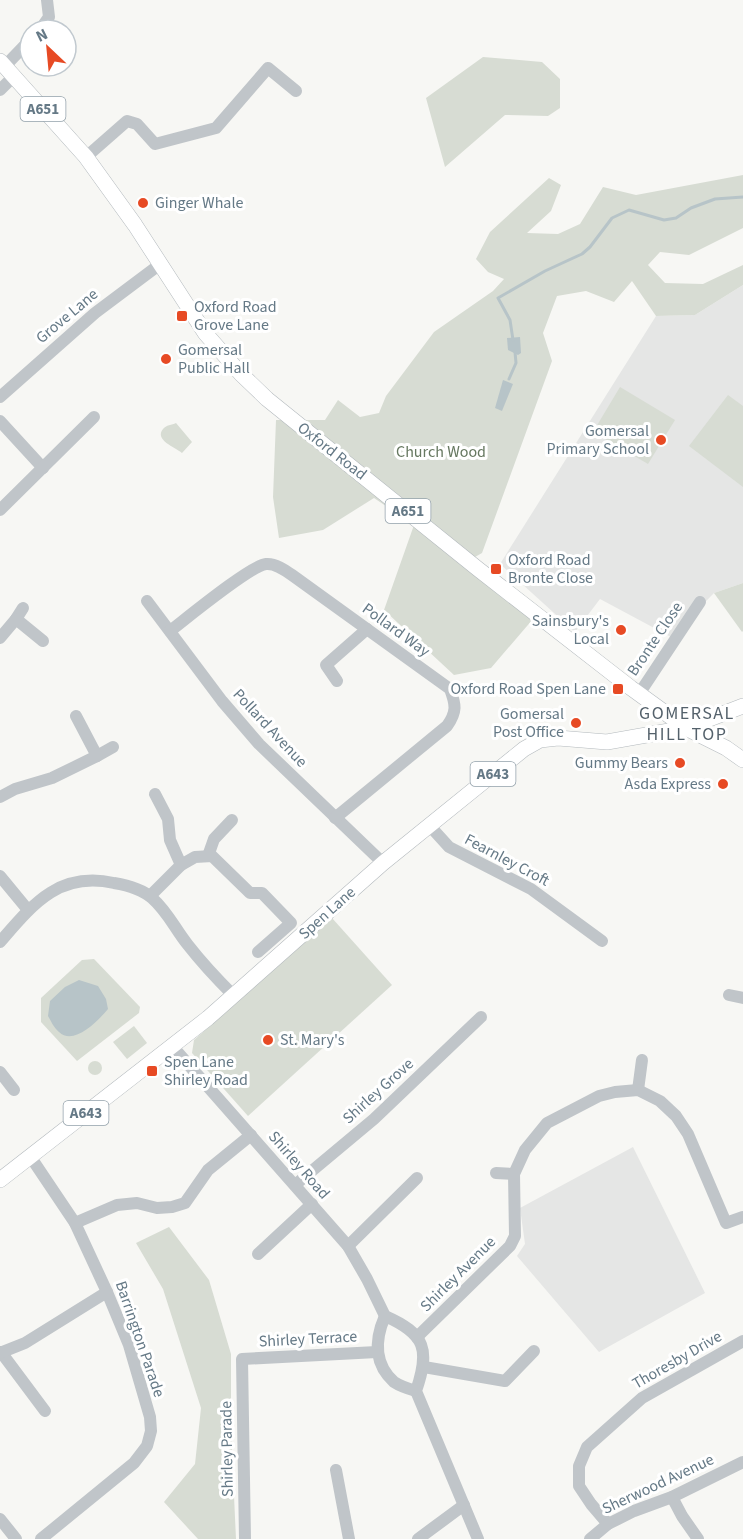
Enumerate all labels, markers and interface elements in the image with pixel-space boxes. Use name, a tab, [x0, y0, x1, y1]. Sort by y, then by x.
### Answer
north arrow	[18, 18, 78, 78]
text: N	[32, 23, 51, 48]
road number: A651	[20, 97, 66, 121]
place label: Ginger Whale	[155, 192, 244, 214]
marker: Ginger Whale	[136, 196, 150, 210]
street label: Grove Lane	[31, 283, 103, 349]
place label: Oxford Road Grove Lane	[194, 296, 277, 336]
marker: Oxford Road Grove Lane	[175, 309, 189, 323]
place label: Gomersal Public Hall	[178, 339, 250, 379]
marker: Gomersal Public Hall	[159, 352, 173, 366]
street label: Oxford Road	[293, 417, 371, 485]
place label: Gomersal Primary School	[547, 420, 649, 460]
marker: Gomersal Primary School	[654, 433, 668, 447]
park label: Church Wood	[396, 441, 486, 463]
road number: A651	[386, 499, 430, 523]
place label: Oxford Road Bronte Close	[508, 549, 593, 589]
marker: Oxford Road Bronte Close	[489, 562, 503, 576]
street label: Pollard Way	[358, 598, 435, 662]
street label: Bronte Close	[622, 598, 688, 680]
place label: Sainsbury's Local	[532, 610, 609, 650]
marker: Sainsbury's Local	[614, 623, 628, 637]
place label: Oxford Road Spen Lane	[450, 678, 606, 700]
marker: Oxford Road Spen Lane	[611, 682, 625, 696]
street label: Pollard Avenue	[228, 684, 312, 772]
district label: GOMERSAL HILL TOP	[639, 701, 735, 747]
place label: Gomersal Post Office	[493, 703, 564, 743]
marker: Gomersal Post Office	[569, 716, 583, 730]
place label: Gummy Bears	[575, 752, 668, 774]
marker: Gummy Bears	[673, 756, 687, 770]
road number: A643	[470, 762, 516, 786]
place label: Asda Express	[624, 773, 711, 795]
marker: Asda Express	[716, 777, 730, 791]
street label: Fearnley Croft	[461, 828, 554, 892]
street label: Spen Lane	[294, 881, 360, 945]
place label: St. Mary's	[280, 1029, 345, 1051]
marker: St. Mary's	[261, 1033, 275, 1047]
place label: Spen Lane Shirley Road	[164, 1051, 248, 1091]
street label: Shirley Grove	[338, 1053, 418, 1129]
marker: Spen Lane Shirley Road	[145, 1064, 159, 1078]
road number: A643	[64, 1101, 109, 1125]
street label: Shirley Road	[263, 1126, 335, 1204]
street label: Shirley Avenue	[415, 1231, 501, 1317]
street label: Barrington Parade	[110, 1278, 170, 1400]
street label: Shirley Terrace	[258, 1325, 358, 1353]
street label: Thoresby Drive	[628, 1325, 726, 1395]
street label: Shirley Parade	[215, 1401, 239, 1497]
street label: Sherwood Avenue	[598, 1448, 718, 1520]

